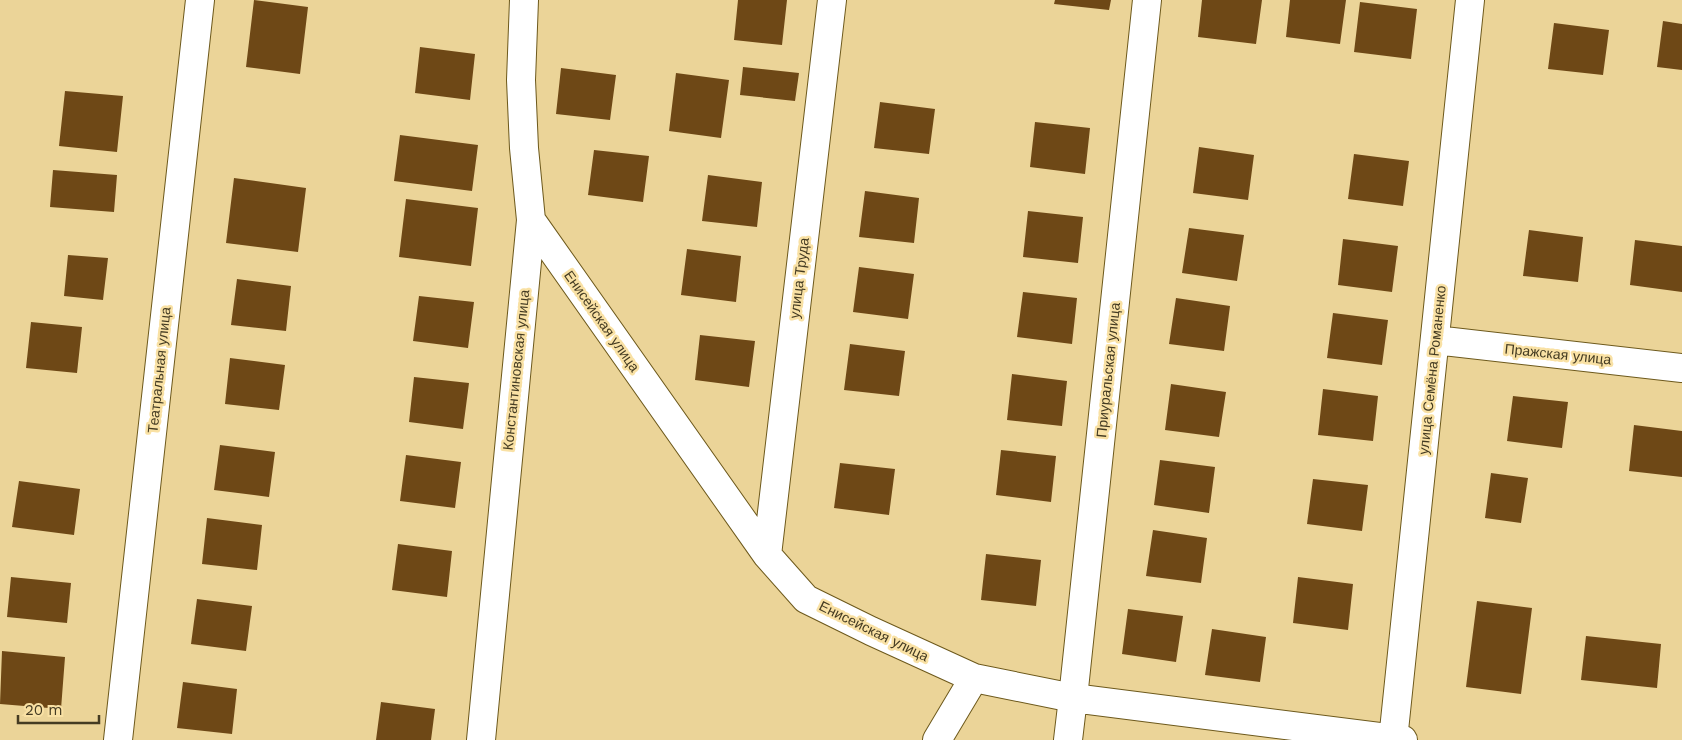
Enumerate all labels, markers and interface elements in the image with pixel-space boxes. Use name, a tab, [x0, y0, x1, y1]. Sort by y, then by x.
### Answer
street label: улица Труда	[786, 237, 812, 319]
street label: Енисейская улица	[561, 267, 643, 375]
street label: улица Семёна Романенко	[1415, 284, 1449, 455]
street label: Константиновская улица	[500, 289, 532, 451]
street label: Приуральская улица	[1093, 302, 1123, 438]
street label: Театральная улица	[144, 306, 174, 434]
street label: Пражская улица	[1504, 340, 1612, 368]
street label: Енисейская улица	[817, 598, 931, 664]
scale bar	[18, 692, 99, 724]
text: 20 m	[25, 701, 63, 719]

